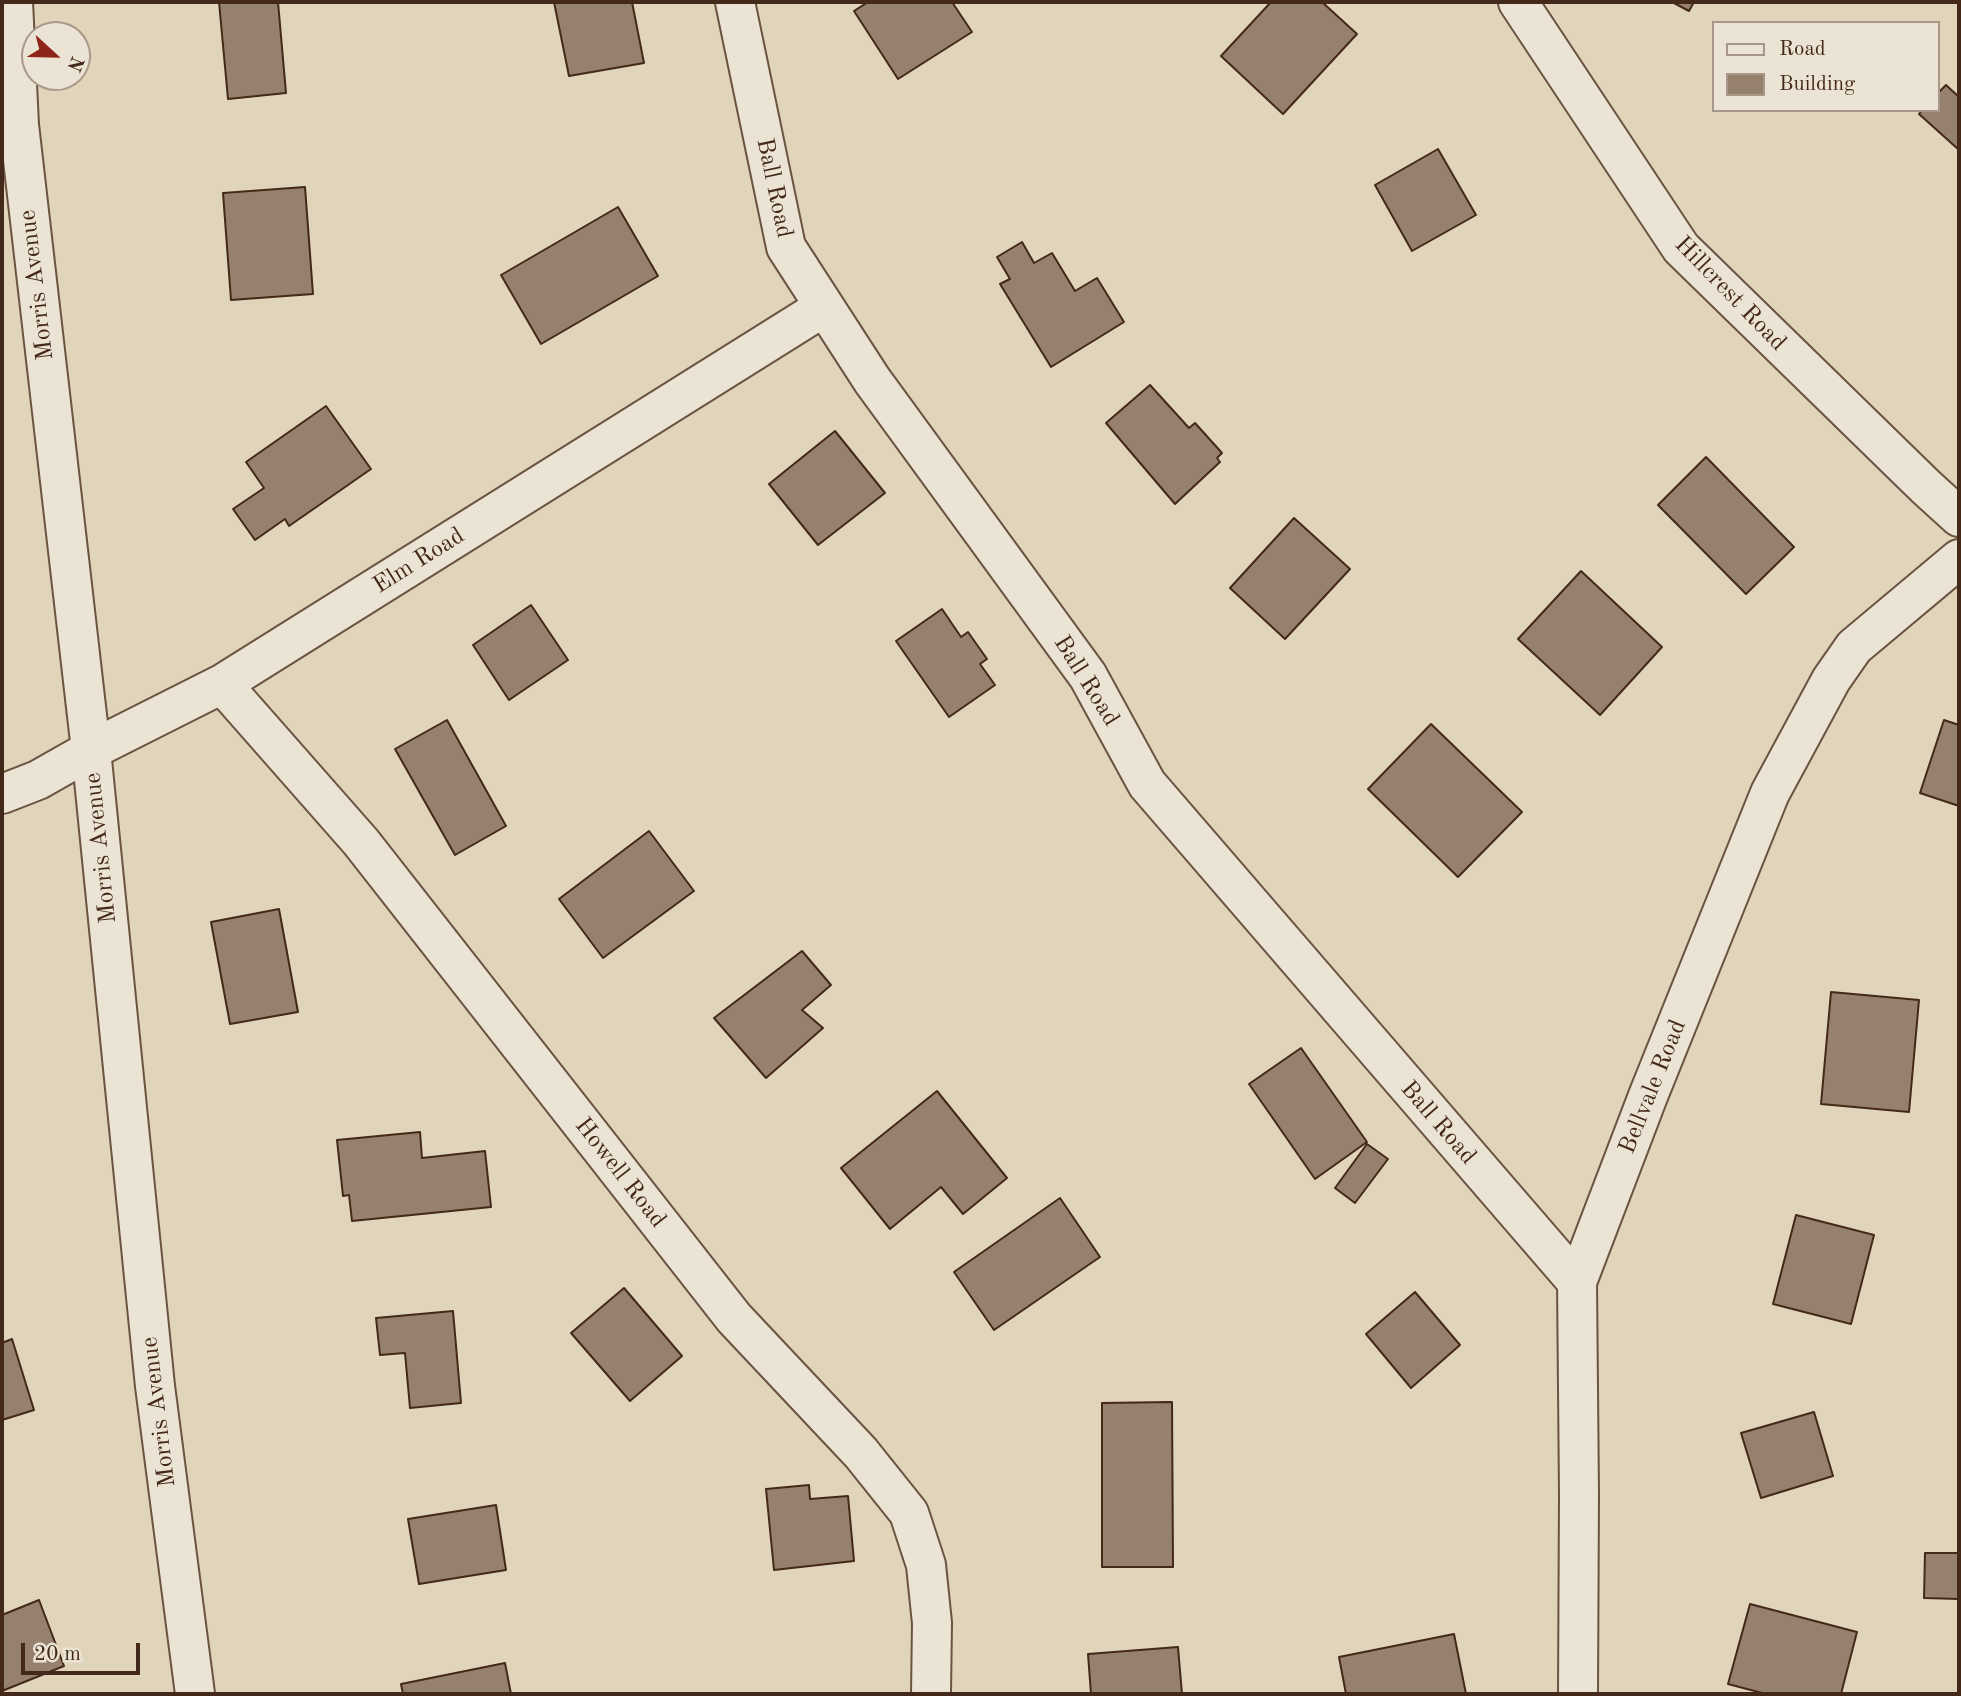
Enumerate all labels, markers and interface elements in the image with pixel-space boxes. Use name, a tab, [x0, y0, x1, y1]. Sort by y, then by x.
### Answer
north arrow	[21, 21, 91, 91]
legend	[1713, 21, 1940, 112]
text: Road	[1779, 39, 1826, 60]
text: N	[63, 53, 86, 74]
text: Building	[1779, 74, 1855, 95]
street label: Ball Road	[749, 135, 799, 241]
street label: Morris Avenue	[13, 208, 61, 362]
street label: Hillcrest Road	[1668, 231, 1792, 357]
street label: Elm Road	[368, 522, 470, 600]
street label: Ball Road	[1047, 630, 1125, 732]
street label: Morris Avenue	[79, 771, 123, 925]
street label: Bellvale Road	[1613, 1016, 1693, 1158]
street label: Ball Road	[1394, 1075, 1482, 1171]
street label: Howell Road	[568, 1112, 672, 1234]
street label: Morris Avenue	[135, 1335, 183, 1489]
scale bar	[24, 1630, 144, 1674]
text: 20 m	[34, 1644, 81, 1665]

